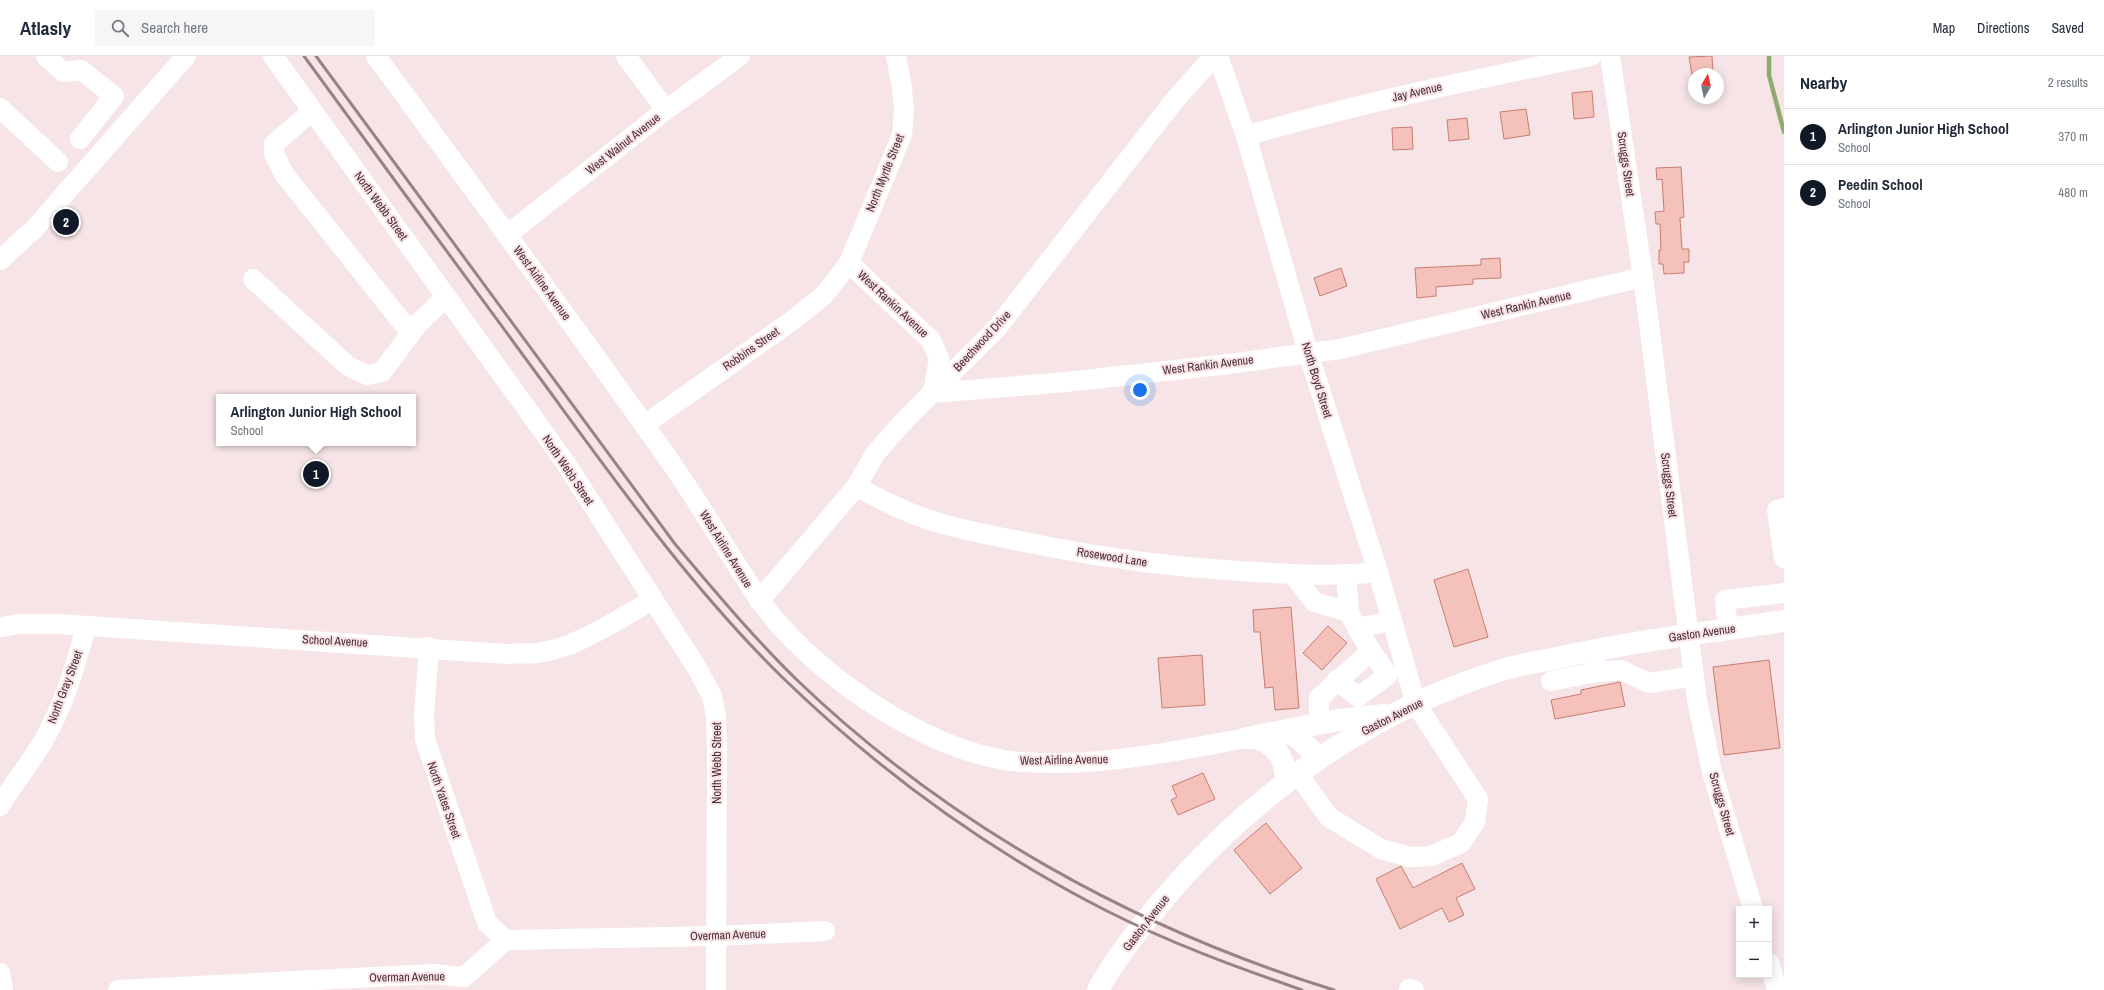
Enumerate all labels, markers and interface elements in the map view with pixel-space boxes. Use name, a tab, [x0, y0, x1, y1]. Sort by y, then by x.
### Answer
search box	[95, 10, 375, 46]
text: Atlasly	[20, 15, 71, 41]
icon: search	[109, 17, 131, 39]
text: Search here	[141, 17, 208, 38]
text: Map	[1933, 19, 1955, 37]
text: Directions	[1977, 19, 2029, 37]
text: Saved	[2051, 19, 2084, 37]
north arrow	[1688, 68, 1724, 104]
text: Nearby	[1800, 71, 1847, 94]
text: 2 results	[2048, 74, 2088, 91]
street label: Jay Avenue	[1390, 79, 1444, 105]
street label: West Walnut Avenue	[582, 110, 664, 178]
text: Arlington Junior High School	[1838, 118, 2009, 139]
text: 1	[1810, 128, 1816, 145]
text: 370 m	[2058, 128, 2088, 145]
street label: North Myrtle Street	[862, 131, 908, 214]
street label: Scruggs Street	[1614, 131, 1638, 198]
text: School	[1838, 139, 1871, 156]
street label: North Webb Street	[351, 168, 412, 244]
text: Peedin School	[1838, 174, 1923, 195]
text: 2	[1810, 184, 1816, 201]
text: 480 m	[2058, 184, 2088, 201]
text: School	[1838, 195, 1871, 212]
pin: 2	[53, 207, 79, 237]
street label: West Airline Avenue	[510, 243, 574, 323]
street label: West Rankin Avenue	[854, 267, 932, 341]
street label: West Rankin Avenue	[1480, 287, 1572, 323]
street label: Beechwood Drive	[950, 307, 1014, 375]
street label: Robbins Street	[720, 323, 783, 374]
street label: North Boyd Street	[1298, 340, 1336, 420]
street label: West Rankin Avenue	[1162, 351, 1254, 379]
your location	[1130, 380, 1150, 400]
popup	[216, 394, 416, 446]
text: Arlington Junior High School	[231, 401, 401, 422]
text: School	[231, 422, 263, 439]
street label: North Webb Street	[539, 432, 598, 508]
street label: Scruggs Street	[1657, 452, 1681, 519]
pin: 1	[303, 459, 329, 489]
street label: West Airline Avenue	[696, 507, 756, 591]
street label: Rosewood Lane	[1076, 544, 1148, 570]
street label: Gaston Avenue	[1668, 620, 1736, 646]
street label: School Avenue	[302, 631, 368, 651]
street label: North Gray Street	[44, 648, 86, 726]
street label: Gaston Avenue	[1358, 695, 1426, 739]
street label: North Webb Street	[709, 722, 725, 804]
street label: West Airline Avenue	[1020, 751, 1108, 769]
street label: North Yates Street	[423, 760, 465, 841]
street label: Scruggs Street	[1705, 771, 1739, 838]
street label: Gaston Avenue	[1119, 892, 1173, 954]
map controls	[1736, 906, 1772, 978]
button: +	[1736, 906, 1772, 942]
street label: Overman Avenue	[690, 926, 766, 944]
button: −	[1736, 942, 1772, 978]
street label: Overman Avenue	[369, 968, 445, 986]

